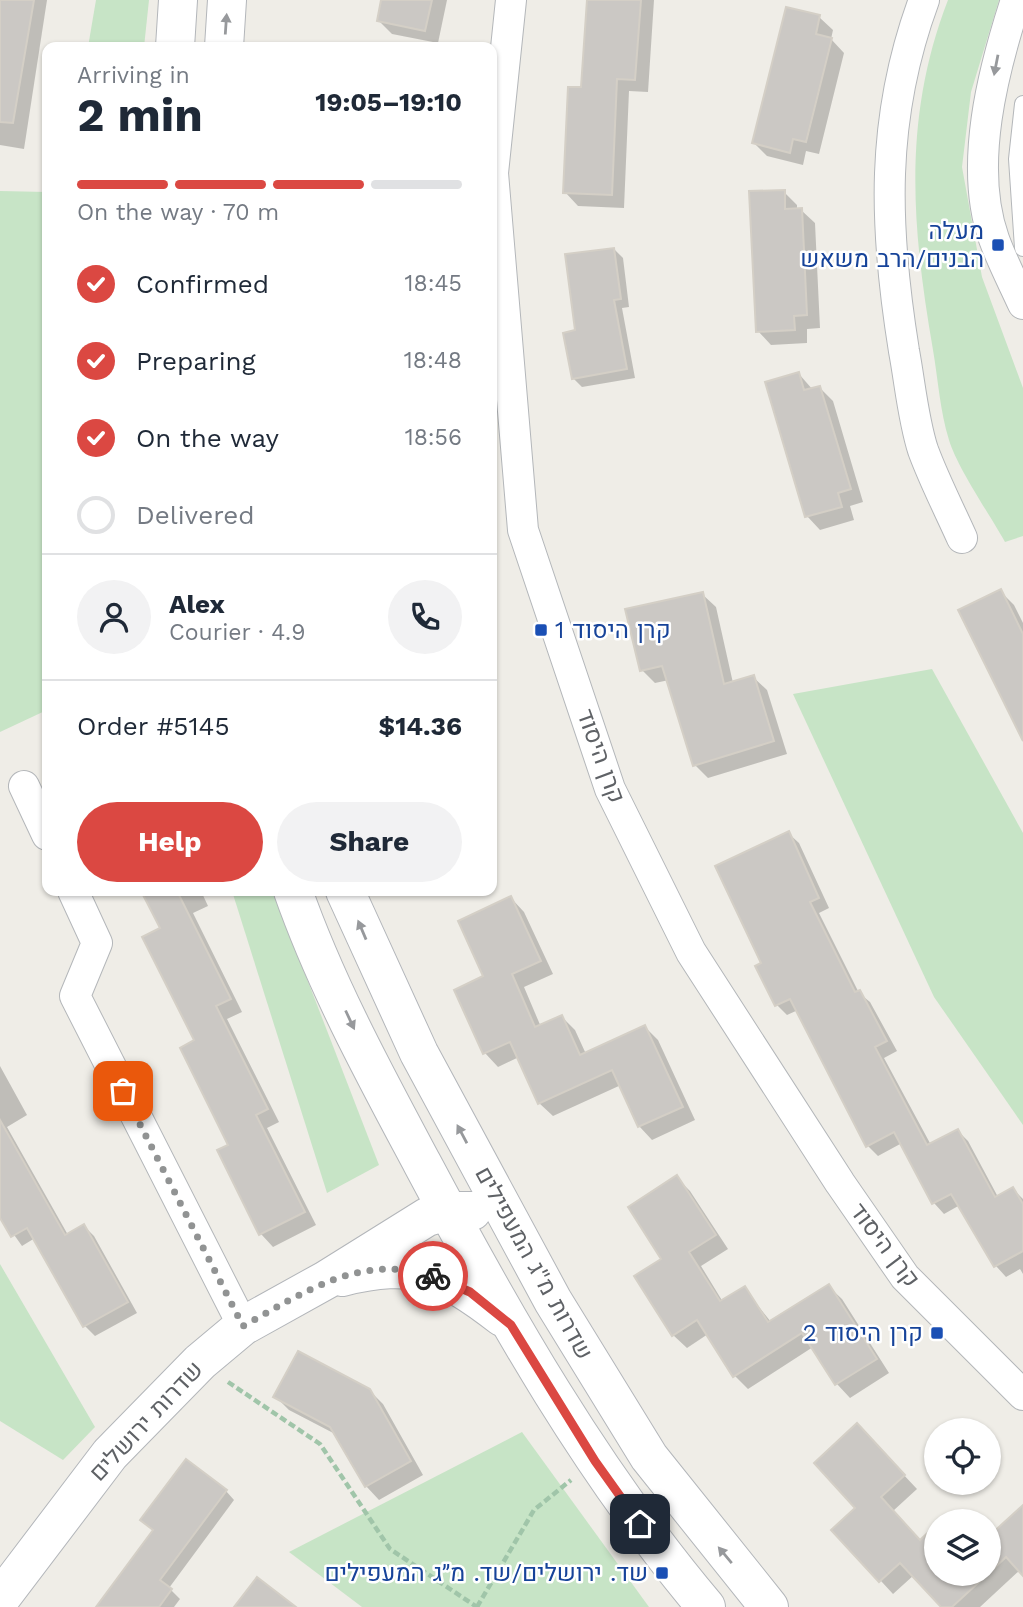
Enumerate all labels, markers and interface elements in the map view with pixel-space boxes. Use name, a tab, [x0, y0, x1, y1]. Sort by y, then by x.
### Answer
one-way arrow	[221, 12, 232, 34]
one-way arrow	[990, 54, 1001, 76]
text: Arriving in	[77, 62, 190, 89]
text: 19:05–19:10	[315, 87, 462, 117]
text: 2 min	[77, 88, 203, 142]
text: On the way · 70 m	[77, 199, 279, 226]
place label: מעלה הבנים/הרב משאש	[800, 217, 984, 273]
marker: מעלה הבנים/הרב משאש	[990, 237, 1006, 253]
icon: check	[77, 265, 115, 303]
text: Confirmed	[136, 269, 269, 299]
text: 18:45	[405, 270, 462, 297]
icon: check	[77, 342, 115, 380]
text: Preparing	[136, 346, 256, 376]
text: 18:48	[404, 347, 462, 374]
icon: check	[77, 419, 115, 457]
text: On the way	[136, 423, 279, 453]
text: 18:56	[405, 424, 462, 451]
text: Delivered	[136, 500, 255, 530]
button: person	[77, 580, 151, 654]
button: phone	[388, 580, 462, 654]
text: Alex	[169, 589, 225, 619]
place label: קרן היסוד 1	[555, 616, 671, 644]
text: Courier · 4.9	[169, 619, 305, 646]
marker: קרן היסוד 1	[533, 622, 549, 638]
street label: קרן היסוד	[571, 705, 631, 807]
text: Order #5145	[77, 711, 230, 741]
text: $14.36	[378, 711, 462, 741]
button: Help	[77, 802, 263, 882]
button: Share	[277, 802, 462, 882]
one-way arrow	[356, 920, 368, 940]
one-way arrow	[344, 1010, 355, 1031]
pin	[93, 1061, 153, 1121]
icon: bag	[104, 1072, 142, 1110]
one-way arrow	[456, 1124, 468, 1144]
street label: שדרות מ"ג המעפילים	[469, 1162, 599, 1364]
street label: קרן היסוד	[844, 1197, 926, 1293]
courier	[398, 1241, 468, 1311]
icon: bike	[414, 1257, 452, 1295]
place label: קרן היסוד 2	[803, 1319, 923, 1347]
marker: קרן היסוד 2	[929, 1325, 945, 1341]
street label: שדרות ירושלים	[83, 1355, 209, 1487]
map controls	[924, 1418, 1001, 1586]
button: locate	[924, 1418, 1001, 1495]
pin	[610, 1494, 670, 1554]
icon: home	[621, 1505, 659, 1543]
button: layers	[924, 1509, 1001, 1586]
one-way arrow	[718, 1546, 733, 1564]
place label: שד. ירושלים/שד. מ״ג המעפילים	[324, 1559, 648, 1587]
marker: שד. ירושלים/שד. מ״ג המעפילים	[654, 1565, 670, 1581]

